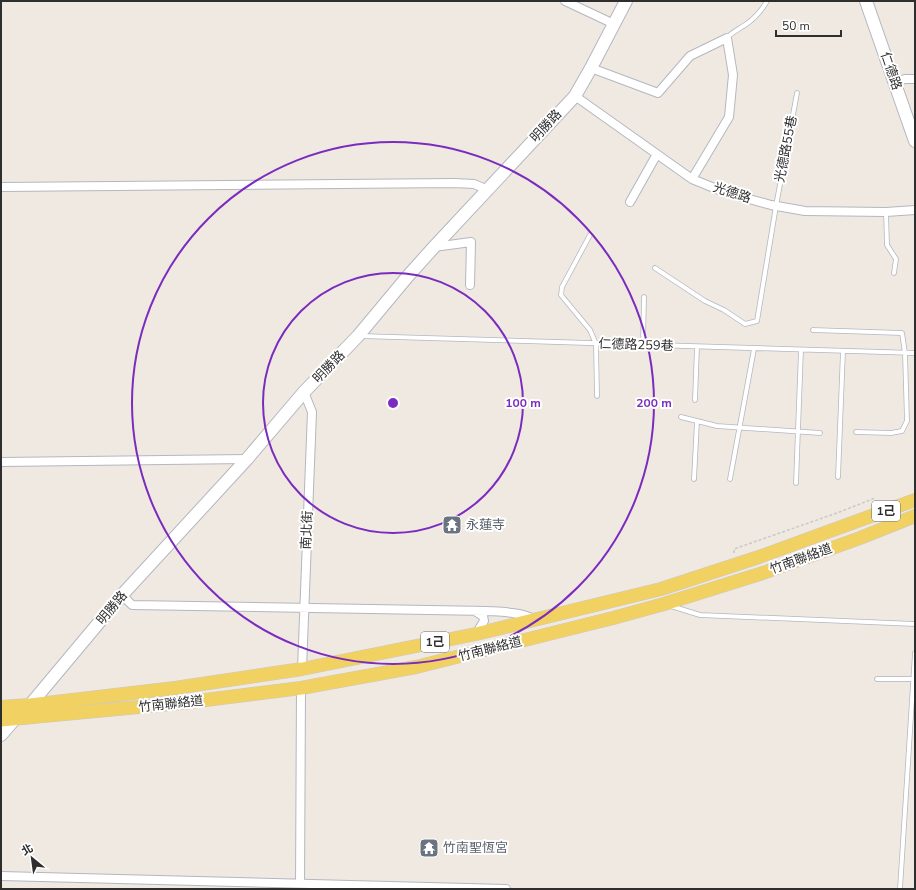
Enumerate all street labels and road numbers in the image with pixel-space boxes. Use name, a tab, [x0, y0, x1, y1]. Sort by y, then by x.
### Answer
street label: 仁德路	[876, 50, 906, 92]
street label: 明勝路	[526, 106, 566, 146]
street label: 光德路55巷	[771, 114, 801, 184]
street label: 光德路	[711, 178, 753, 208]
street label: 仁德路259巷	[598, 335, 674, 355]
street label: 明勝路	[309, 347, 349, 387]
road number: 1己	[872, 501, 900, 521]
street label: 南北街	[297, 510, 317, 550]
street label: 竹南聯絡道	[767, 539, 835, 579]
street label: 明勝路	[93, 587, 131, 629]
road number: 1己	[421, 632, 449, 652]
street label: 竹南聯絡道	[456, 632, 524, 666]
street label: 竹南聯絡道	[138, 692, 204, 716]

